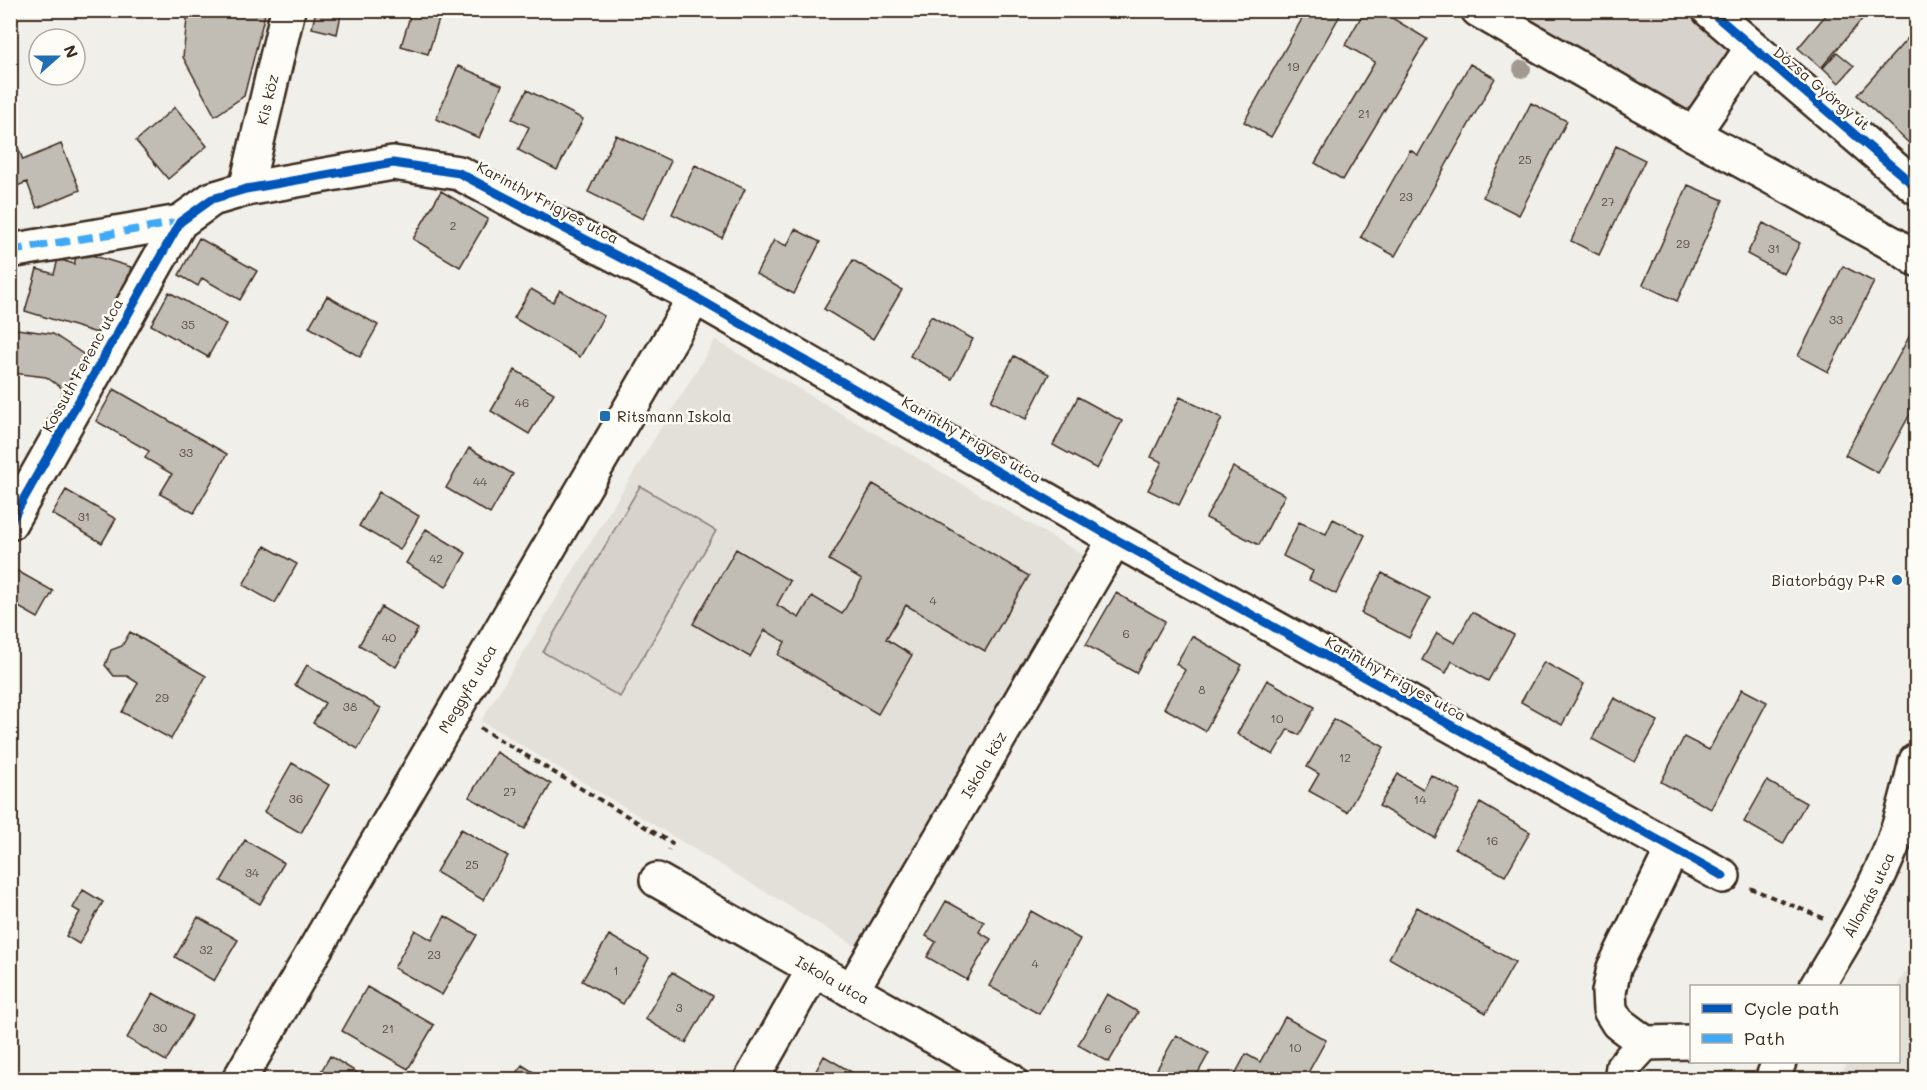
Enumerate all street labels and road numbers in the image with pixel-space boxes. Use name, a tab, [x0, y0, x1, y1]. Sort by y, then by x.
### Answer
street label: Dózsa György út	[1769, 42, 1875, 134]
street label: Kis köz	[251, 72, 283, 127]
street label: Karinthy Frigyes utca	[474, 156, 622, 248]
street label: Kossuth Ferenc utca	[37, 295, 127, 435]
street label: Karinthy Frigyes utca	[899, 391, 1045, 487]
street label: Karinthy Frigyes utca	[1322, 631, 1470, 725]
street label: Meggyfa utca	[433, 641, 501, 737]
street label: Iskola köz	[956, 728, 1011, 801]
street label: Állomás utca	[1838, 849, 1899, 941]
street label: Iskola utca	[792, 951, 873, 1008]

